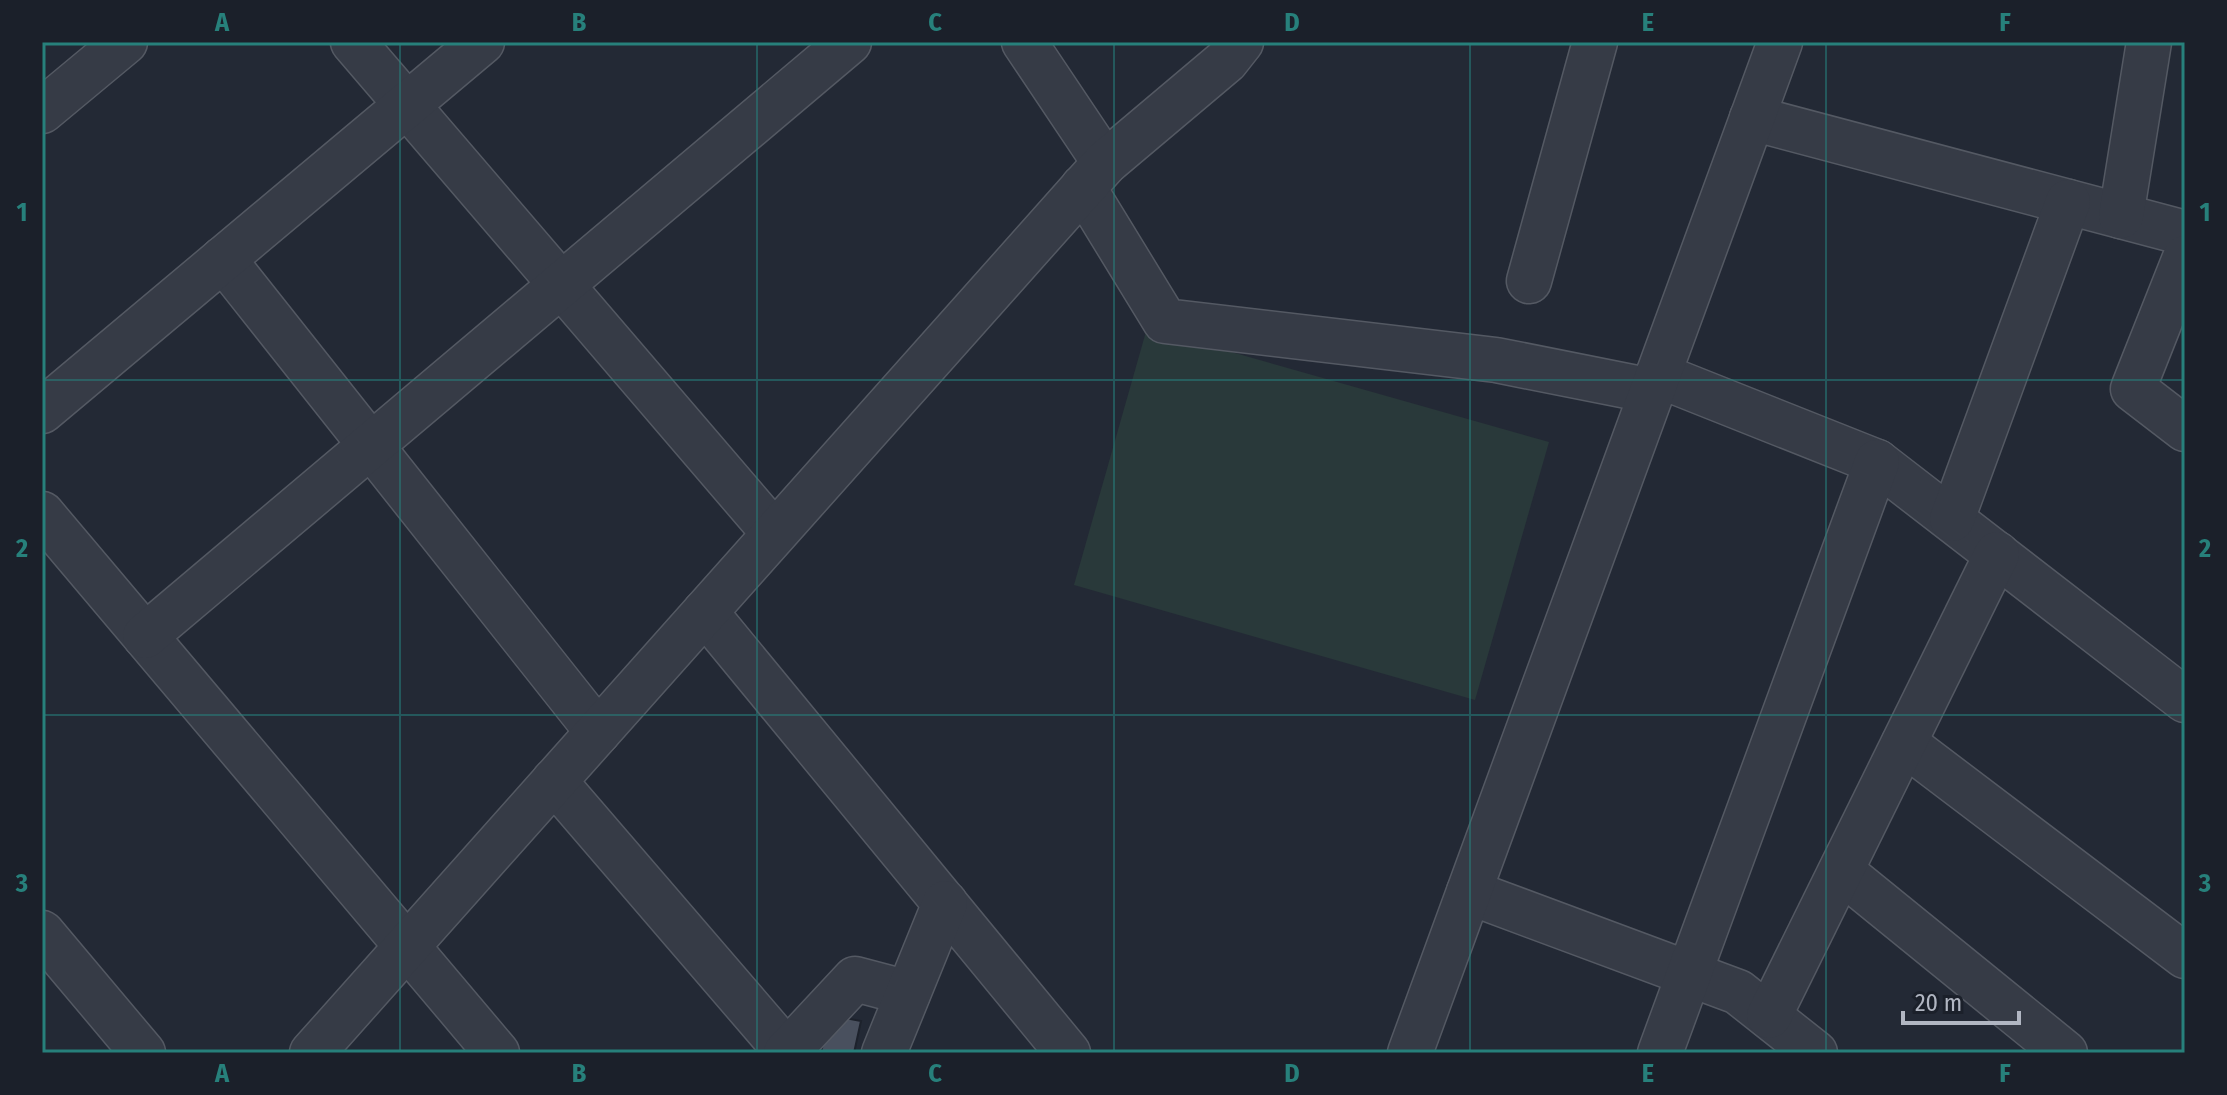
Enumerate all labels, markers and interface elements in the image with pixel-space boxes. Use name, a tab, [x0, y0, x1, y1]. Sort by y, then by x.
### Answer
text: A	[214, 7, 230, 38]
text: B	[572, 7, 587, 38]
text: C	[928, 7, 942, 38]
text: D	[1284, 7, 1300, 38]
text: E	[1642, 7, 1654, 38]
text: F	[1999, 7, 2011, 38]
text: 1	[17, 197, 28, 228]
text: 1	[2200, 197, 2211, 228]
text: 2	[15, 533, 28, 564]
text: 2	[2198, 533, 2211, 564]
text: 3	[15, 868, 28, 899]
text: 3	[2198, 868, 2211, 899]
scale bar	[1903, 975, 2019, 1025]
text: 20 m	[1915, 989, 1962, 1017]
text: A	[214, 1058, 230, 1089]
text: B	[572, 1058, 587, 1089]
text: C	[928, 1058, 942, 1089]
text: D	[1284, 1058, 1300, 1089]
text: E	[1642, 1058, 1654, 1089]
text: F	[1999, 1058, 2011, 1089]

